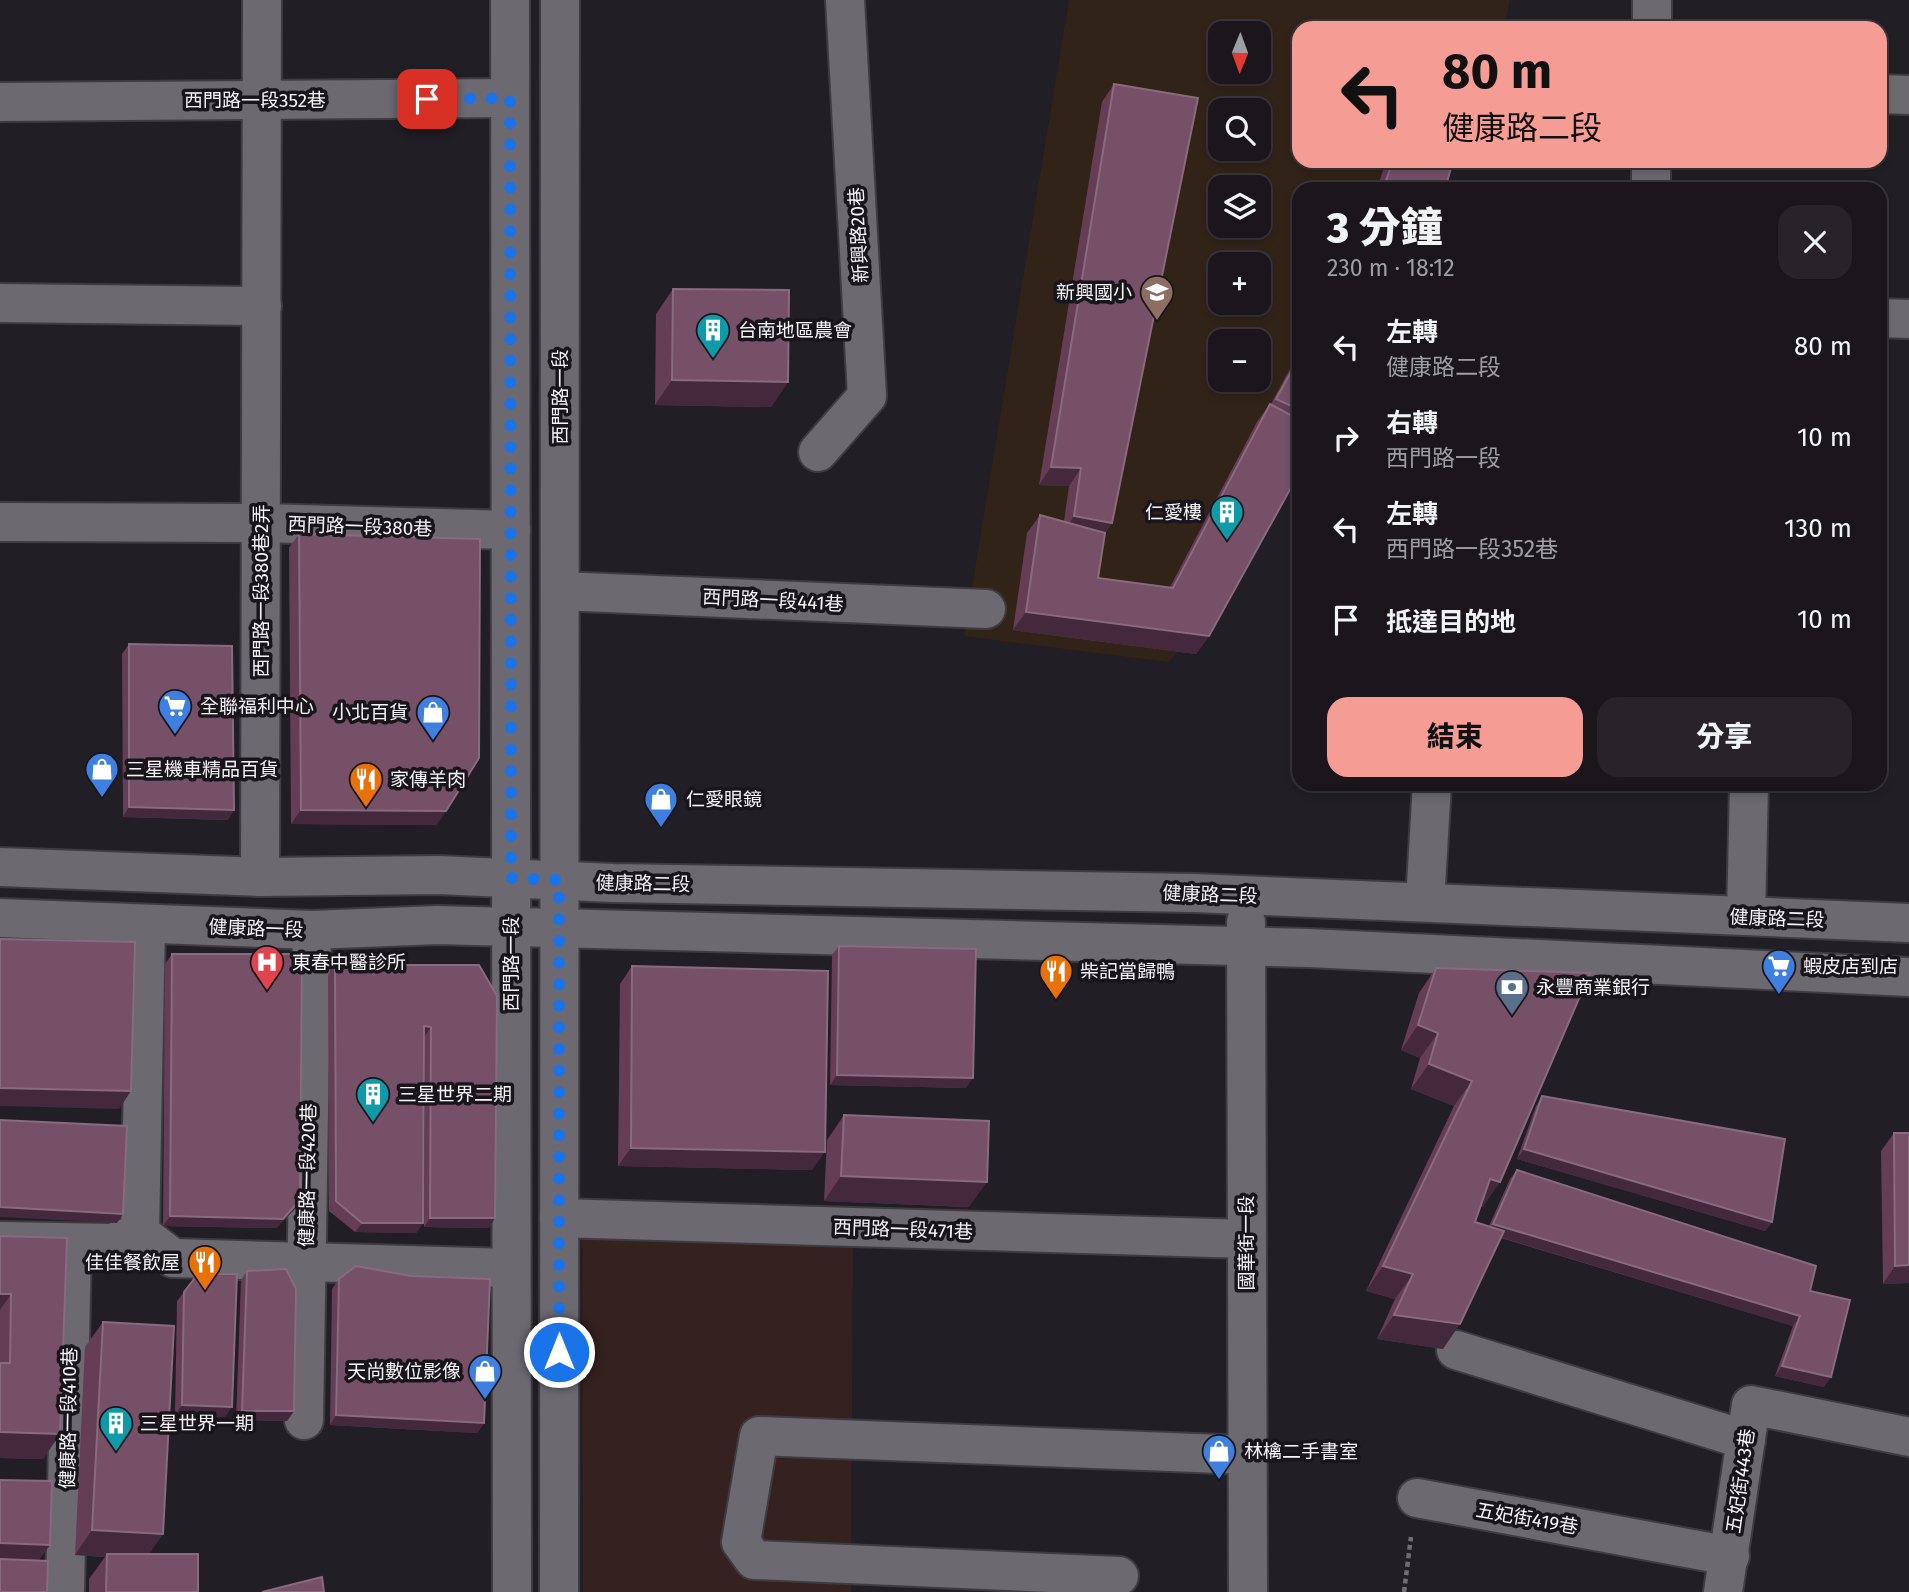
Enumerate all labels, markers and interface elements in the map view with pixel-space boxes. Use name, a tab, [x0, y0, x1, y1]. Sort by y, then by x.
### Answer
north arrow	[1208, 21, 1270, 84]
map controls	[1208, 21, 1271, 392]
text: 80 m	[1442, 42, 1552, 101]
icon: left	[1327, 49, 1418, 140]
pin	[397, 69, 457, 129]
icon: arrive	[408, 80, 446, 118]
street label: 西門路一段352巷	[184, 89, 326, 112]
button: search	[1208, 98, 1271, 161]
text: 健康路二段	[1442, 109, 1602, 147]
button: layers	[1208, 175, 1271, 238]
street label: 新興路20巷	[845, 186, 872, 284]
text: 3 分鐘	[1327, 203, 1443, 253]
button: close	[1778, 205, 1852, 279]
button: +	[1208, 252, 1271, 315]
text: 230 m · 18:12	[1327, 254, 1455, 282]
school or university icon: 新興國小	[1138, 273, 1176, 322]
place label: 新興國小	[1056, 281, 1132, 304]
building icon: 台南地區農會	[694, 311, 732, 360]
text: 左轉	[1386, 317, 1438, 348]
place label: 台南地區農會	[738, 319, 852, 342]
icon: left	[1327, 328, 1365, 366]
button: −	[1208, 329, 1271, 392]
text: 80 m	[1794, 331, 1852, 362]
street label: 西門路一段	[549, 349, 572, 445]
text: 健康路二段	[1386, 353, 1501, 381]
text: 右轉	[1386, 408, 1438, 439]
icon: right	[1327, 419, 1365, 457]
text: 10 m	[1797, 422, 1852, 453]
text: 西門路一段	[1386, 444, 1501, 472]
building icon: 仁愛樓	[1208, 493, 1246, 542]
text: 左轉	[1386, 499, 1438, 530]
place label: 仁愛樓	[1145, 501, 1202, 524]
street label: 西門路一段380巷2弄	[250, 505, 273, 677]
icon: left	[1327, 510, 1365, 548]
street label: 西門路一段380巷	[287, 512, 433, 541]
text: 130 m	[1784, 513, 1852, 544]
text: 西門路一段352巷	[1386, 535, 1558, 563]
street label: 西門路一段441巷	[702, 585, 844, 616]
icon: arrive	[1327, 601, 1365, 639]
text: 10 m	[1797, 604, 1852, 635]
text: 抵達目的地	[1386, 607, 1516, 638]
supermarket icon: 全聯福利中心	[156, 687, 194, 736]
shop icon: 小北百貨	[414, 693, 452, 742]
place label: 全聯福利中心	[200, 695, 314, 718]
button: 結束	[1327, 697, 1583, 777]
button: 分享	[1597, 697, 1852, 777]
place label: 小北百貨	[332, 701, 408, 724]
shop icon: 三星機車精品百貨	[83, 750, 121, 799]
place label: 三星機車精品百貨	[126, 758, 278, 781]
restaurant icon: 家傳羊肉	[347, 760, 385, 809]
place label: 家傳羊肉	[390, 768, 466, 791]
shop icon: 仁愛眼鏡	[642, 780, 680, 829]
place label: 仁愛眼鏡	[686, 788, 762, 811]
street label: 健康路二段	[595, 871, 691, 896]
street label: 健康路二段	[1162, 881, 1258, 908]
street label: 健康路二段	[1729, 905, 1825, 932]
street label: 健康路一段	[208, 915, 304, 942]
street label: 西門路一段	[500, 916, 523, 1012]
hospital icon: 東春中醫診所	[248, 943, 286, 992]
supermarket icon: 蝦皮店到店	[1760, 947, 1798, 996]
place label: 東春中醫診所	[292, 951, 406, 974]
restaurant icon: 柴記當歸鴨	[1037, 952, 1075, 1001]
place label: 蝦皮店到店	[1803, 955, 1898, 978]
place label: 柴記當歸鴨	[1080, 960, 1175, 983]
bank icon: 永豐商業銀行	[1493, 968, 1531, 1017]
place label: 永豐商業銀行	[1536, 976, 1650, 999]
building icon: 三星世界二期	[354, 1075, 392, 1124]
place label: 三星世界二期	[398, 1083, 512, 1106]
street label: 健康路一段420巷	[295, 1103, 320, 1247]
street label: 國華街一段	[1235, 1195, 1258, 1291]
street label: 西門路一段471巷	[833, 1216, 973, 1243]
restaurant icon: 佳佳餐飲屋	[186, 1243, 224, 1292]
place label: 佳佳餐飲屋	[85, 1251, 180, 1274]
position arrow	[522, 1315, 596, 1389]
street label: 健康路一段410巷	[56, 1347, 81, 1489]
shop icon: 天尚數位影像	[466, 1352, 504, 1401]
place label: 天尚數位影像	[347, 1360, 461, 1383]
building icon: 三星世界一期	[97, 1404, 135, 1453]
place label: 三星世界一期	[140, 1412, 254, 1435]
street label: 五妃街443巷	[1722, 1427, 1759, 1535]
shop icon: 林檎二手書室	[1200, 1432, 1238, 1481]
place label: 林檎二手書室	[1244, 1440, 1358, 1463]
street label: 五妃街419巷	[1474, 1498, 1580, 1539]

